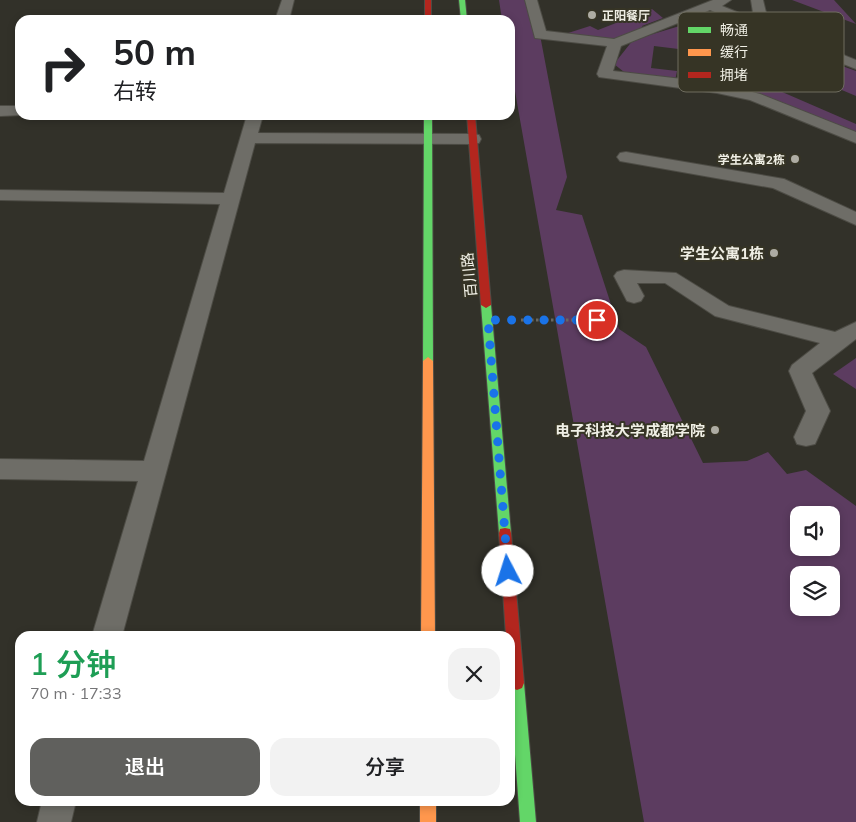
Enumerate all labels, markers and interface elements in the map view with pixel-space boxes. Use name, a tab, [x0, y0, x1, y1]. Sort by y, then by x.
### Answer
place label: 正阳餐厅	[602, 8, 650, 23]
marker: 正阳餐厅	[586, 9, 598, 21]
legend	[678, 12, 844, 92]
text: 畅通	[720, 21, 748, 39]
text: 50 m	[113, 30, 196, 74]
icon: right	[30, 35, 95, 100]
text: 缓行	[720, 43, 748, 61]
text: 拥堵	[720, 66, 748, 84]
text: 右转	[113, 77, 157, 105]
place label: 学生公寓2栋	[718, 152, 785, 167]
marker: 学生公寓2栋	[789, 153, 801, 165]
place label: 学生公寓1栋	[680, 244, 764, 263]
marker: 学生公寓1栋	[768, 247, 780, 259]
street label: 百川路	[458, 252, 480, 298]
pin	[576, 299, 618, 341]
icon: arrive	[583, 306, 611, 334]
place label: 电子科技大学成都学院	[555, 421, 705, 440]
marker: 电子科技大学成都学院	[709, 424, 721, 436]
map controls	[790, 506, 840, 616]
button: sound	[790, 506, 840, 556]
position arrow	[481, 544, 533, 596]
button: layers	[790, 566, 840, 616]
text: 1 分钟	[30, 645, 116, 683]
button: close	[448, 648, 500, 700]
text: 70 m · 17:33	[30, 683, 122, 703]
button: 退出	[30, 738, 260, 796]
button: 分享	[270, 738, 500, 796]

